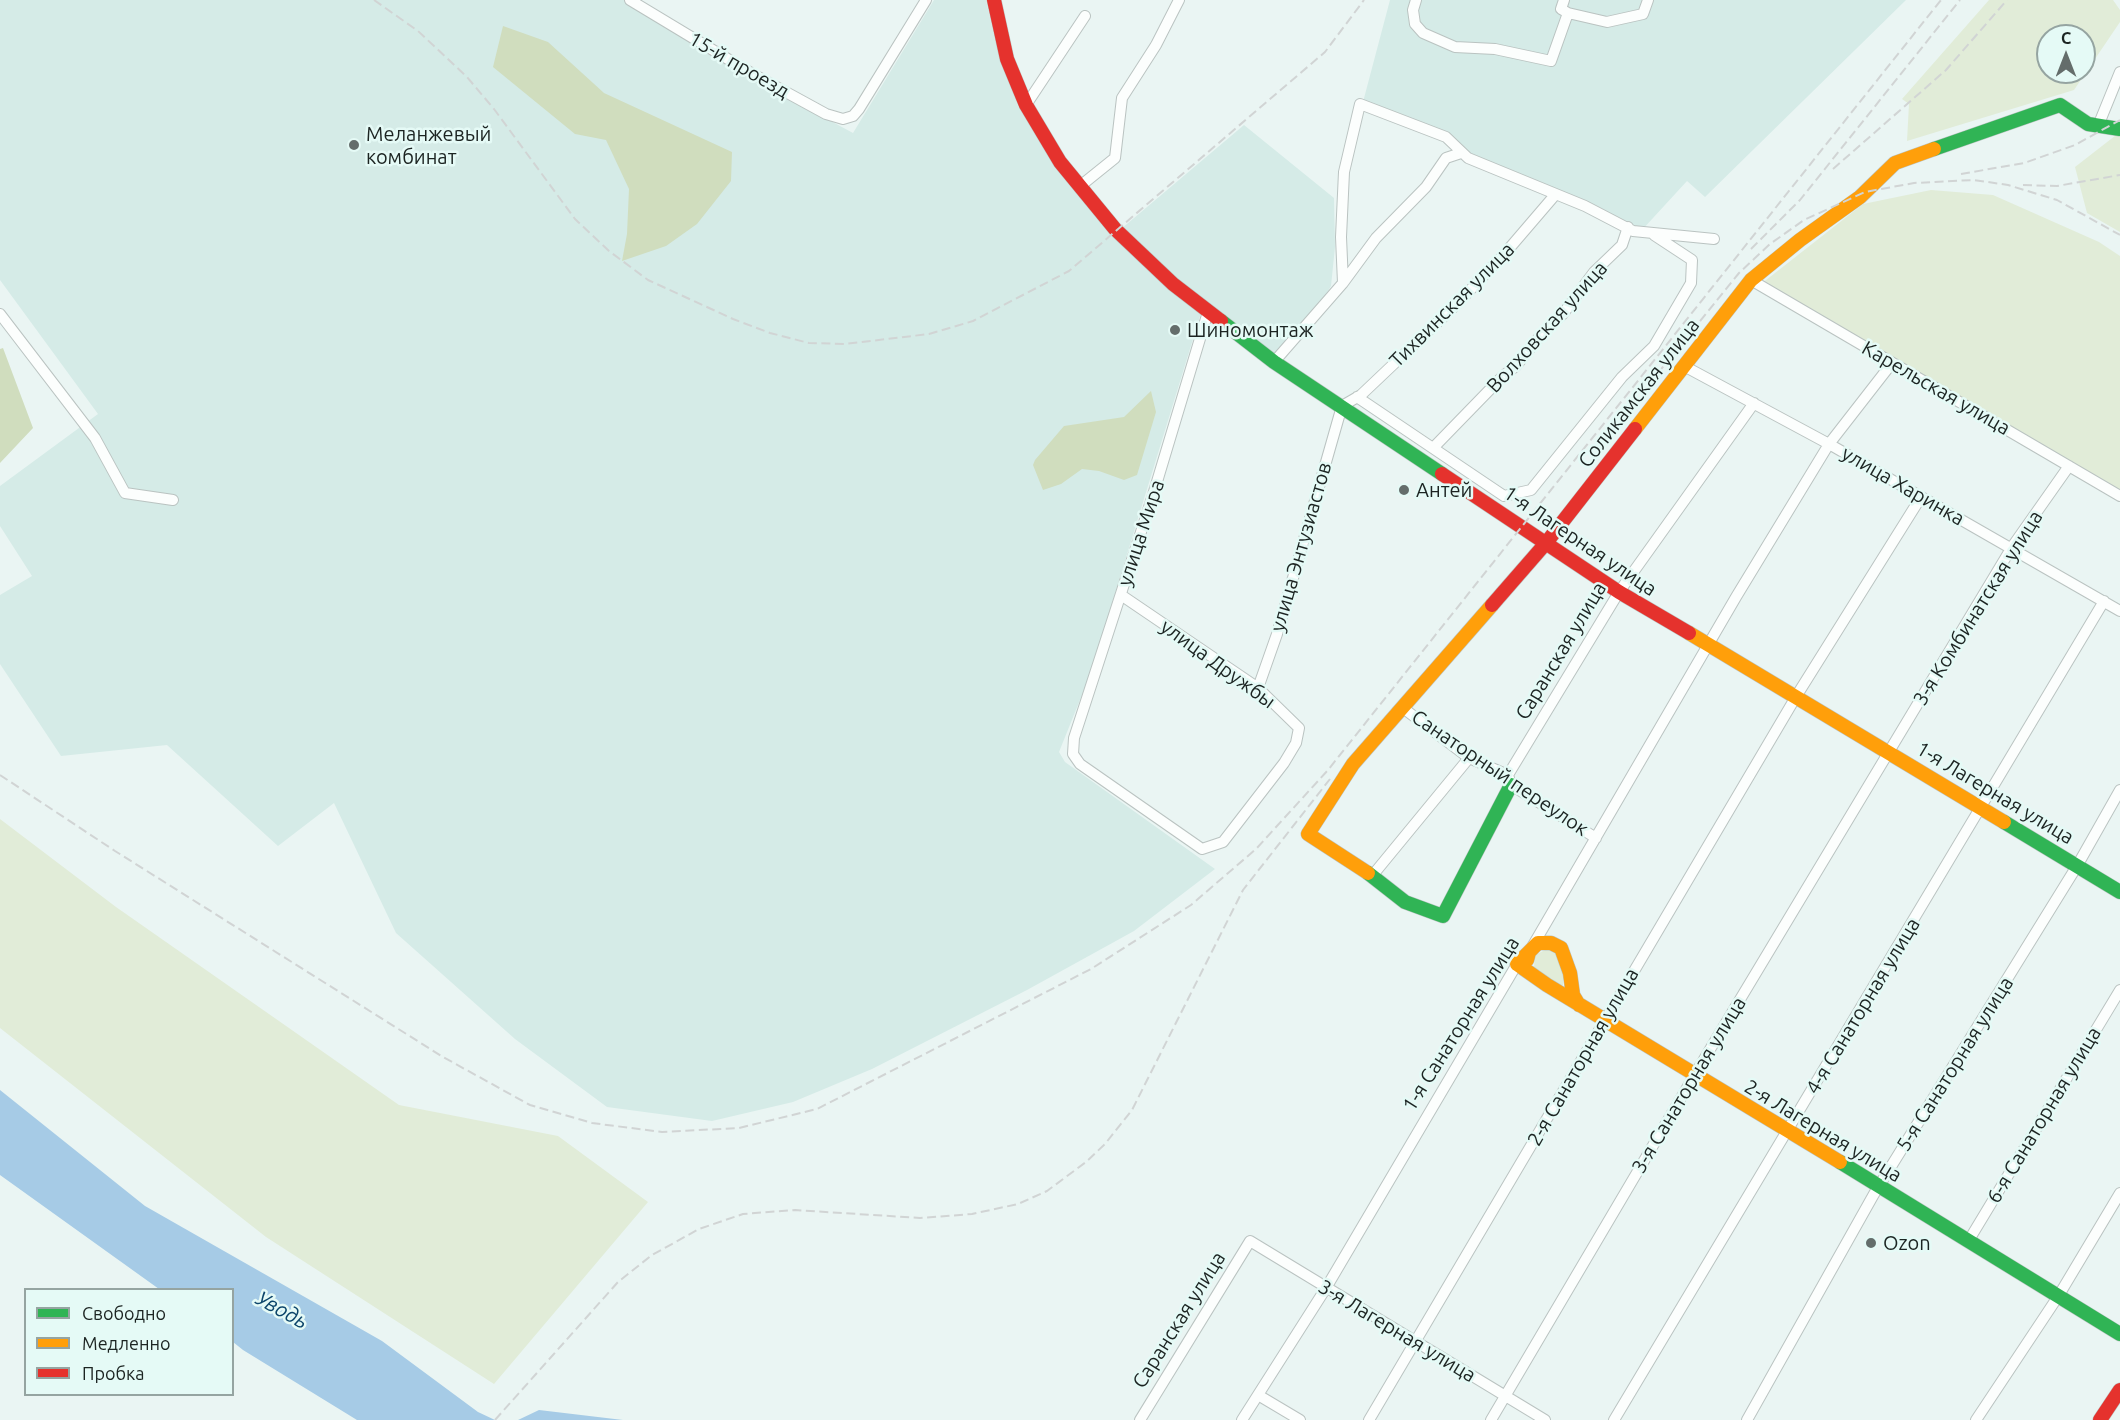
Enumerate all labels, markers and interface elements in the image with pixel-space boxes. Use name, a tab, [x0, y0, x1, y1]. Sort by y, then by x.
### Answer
north arrow	[2036, 24, 2096, 84]
street label: 15-й проезд	[685, 27, 793, 103]
text: С	[2061, 29, 2071, 47]
place label: Меланжевый комбинат	[366, 122, 491, 169]
marker: Меланжевый комбинат	[347, 138, 361, 152]
street label: Тихвинская улица	[1385, 238, 1519, 372]
street label: Волховская улица	[1482, 256, 1612, 398]
street label: Соликамская улица	[1573, 314, 1705, 472]
place label: Шиномонтаж	[1187, 318, 1314, 342]
marker: Шиномонтаж	[1168, 323, 1182, 337]
street label: Карельская улица	[1858, 336, 2014, 440]
street label: улица Харинка	[1837, 441, 1969, 531]
street label: улица Энтузиастов	[1265, 460, 1337, 634]
street label: улица Мира	[1113, 477, 1169, 589]
place label: Антей	[1416, 478, 1472, 502]
street label: 1-я Лагерная улица	[1499, 481, 1661, 601]
marker: Антей	[1397, 483, 1411, 497]
street label: 3-я Комбинатская улица	[1908, 506, 2048, 710]
street label: Саранская улица	[1510, 578, 1612, 724]
street label: улица Дружбы	[1156, 614, 1280, 714]
street label: Санаторный переулок	[1407, 705, 1593, 841]
street label: 1-я Лагерная улица	[1912, 737, 2078, 849]
street label: 4-я Санаторная улица	[1801, 914, 1925, 1098]
street label: 1-я Санаторная улица	[1397, 932, 1525, 1116]
street label: 2-я Санаторная улица	[1522, 964, 1644, 1150]
street label: 5-я Санаторная улица	[1891, 972, 2019, 1156]
street label: 3-я Санаторная улица	[1627, 993, 1751, 1177]
street label: 6-я Санаторная улица	[1982, 1023, 2106, 1207]
street label: 2-я Лагерная улица	[1740, 1075, 1906, 1187]
place label: Ozon	[1883, 1231, 1931, 1255]
marker: Ozon	[1864, 1236, 1878, 1250]
street label: Саранская улица	[1127, 1247, 1231, 1393]
street label: 3-я Лагерная улица	[1314, 1275, 1480, 1387]
water label: Уводь	[252, 1286, 312, 1334]
legend	[24, 1288, 234, 1396]
text: Свободно	[82, 1303, 166, 1323]
text: Медленно	[82, 1333, 171, 1353]
text: Пробка	[82, 1363, 145, 1383]

